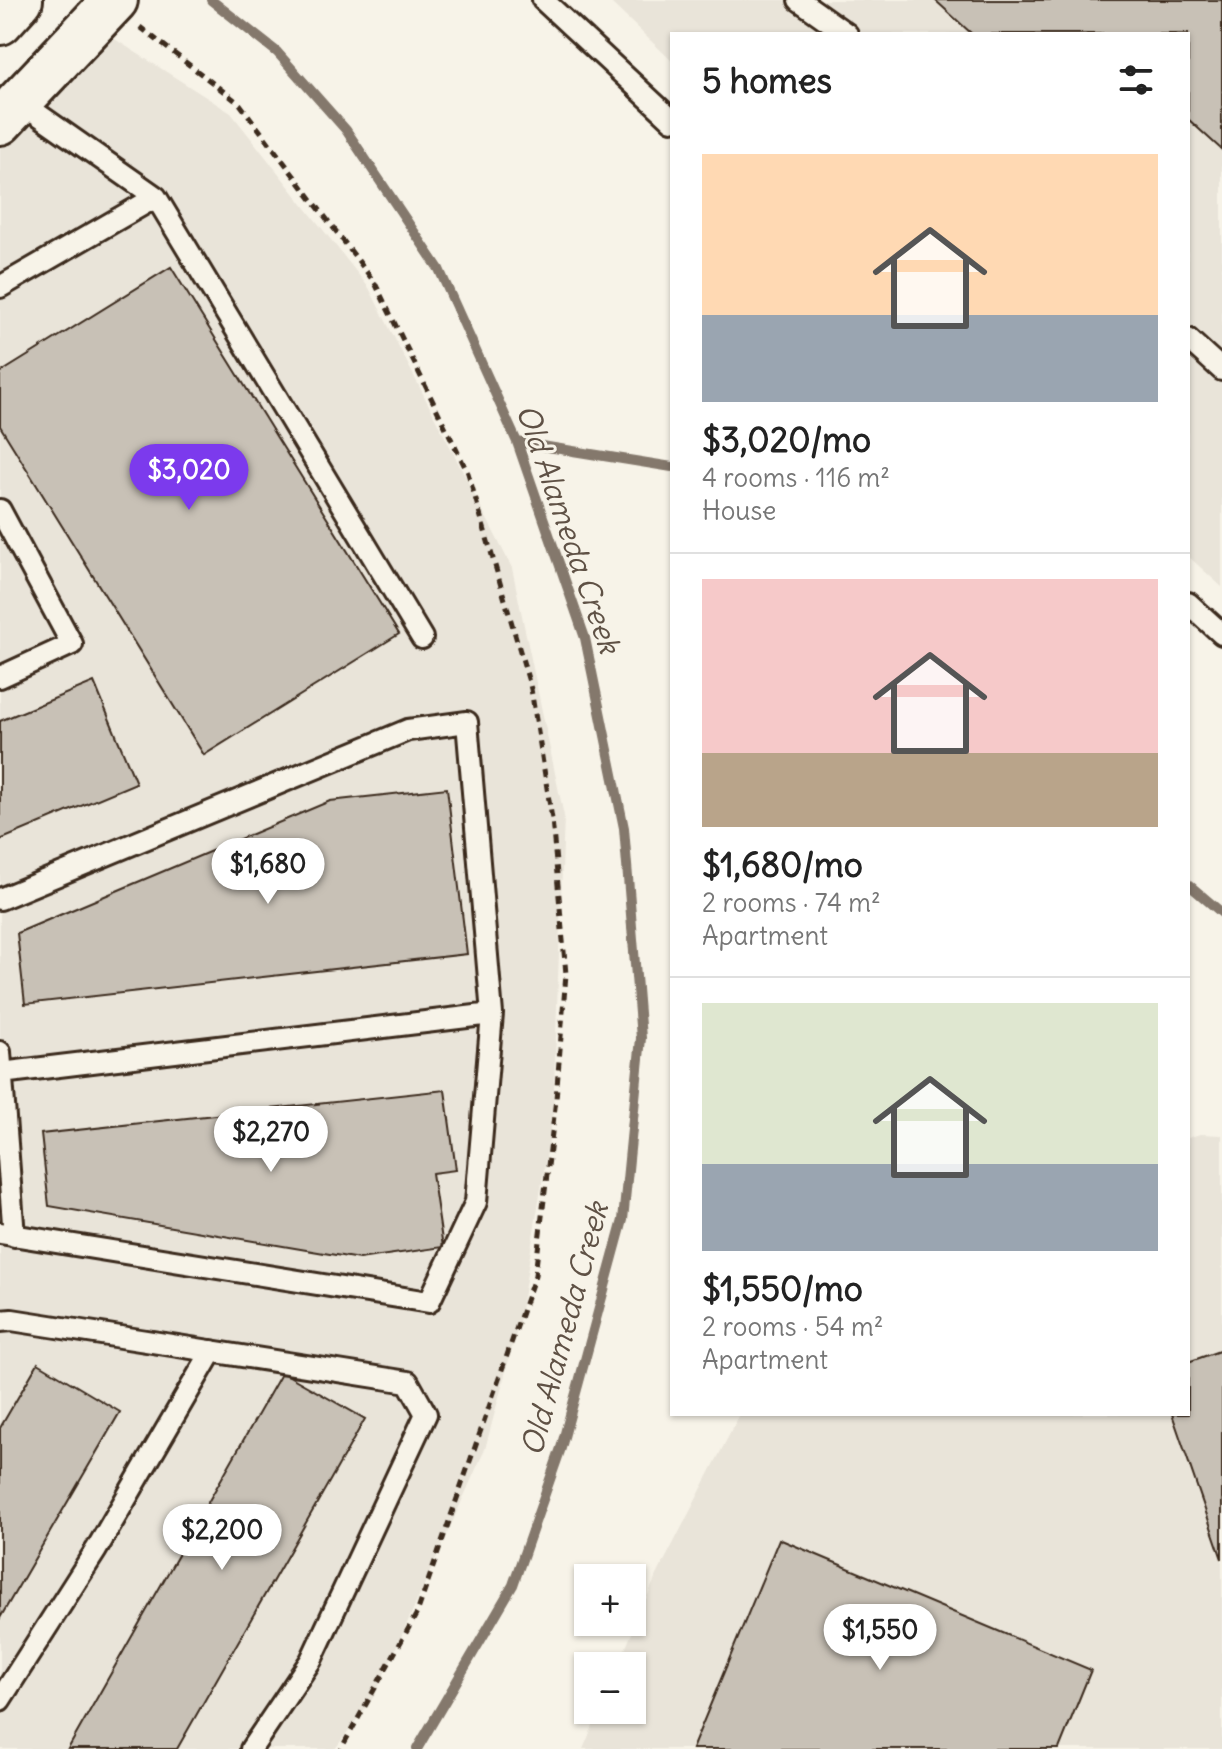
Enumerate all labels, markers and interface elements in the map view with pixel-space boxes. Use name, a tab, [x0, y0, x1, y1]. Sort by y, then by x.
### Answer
icon: filters	[1114, 58, 1158, 102]
text: 5 homes	[702, 59, 832, 102]
icon: home	[858, 206, 1002, 350]
water label: Old Alameda Creek	[509, 399, 630, 660]
text: $3,020/mo	[702, 418, 871, 461]
pin: $3,020	[124, 444, 254, 512]
text: $3,020	[147, 453, 231, 486]
text: 4 rooms · 116 m²	[702, 461, 890, 494]
text: House	[702, 494, 776, 527]
icon: home	[858, 631, 1002, 775]
pin: $1,680	[203, 838, 333, 906]
text: $1,680/mo	[702, 843, 863, 886]
text: $1,680	[230, 847, 306, 880]
text: 2 rooms · 74 m²	[702, 886, 881, 919]
text: Apartment	[702, 919, 828, 952]
icon: home	[858, 1055, 1002, 1199]
pin: $2,270	[206, 1106, 336, 1174]
text: $2,270	[232, 1115, 310, 1148]
water label: Old Alameda Creek	[512, 1196, 617, 1460]
text: $1,550/mo	[702, 1267, 863, 1310]
text: 2 rooms · 54 m²	[702, 1310, 884, 1343]
text: Apartment	[702, 1343, 828, 1376]
pin: $2,200	[157, 1504, 287, 1572]
text: $2,200	[181, 1513, 263, 1546]
map controls	[574, 1564, 646, 1724]
button: +	[574, 1564, 646, 1636]
pin: $1,550	[815, 1604, 945, 1672]
text: $1,550	[842, 1613, 918, 1646]
button: −	[574, 1652, 646, 1724]

